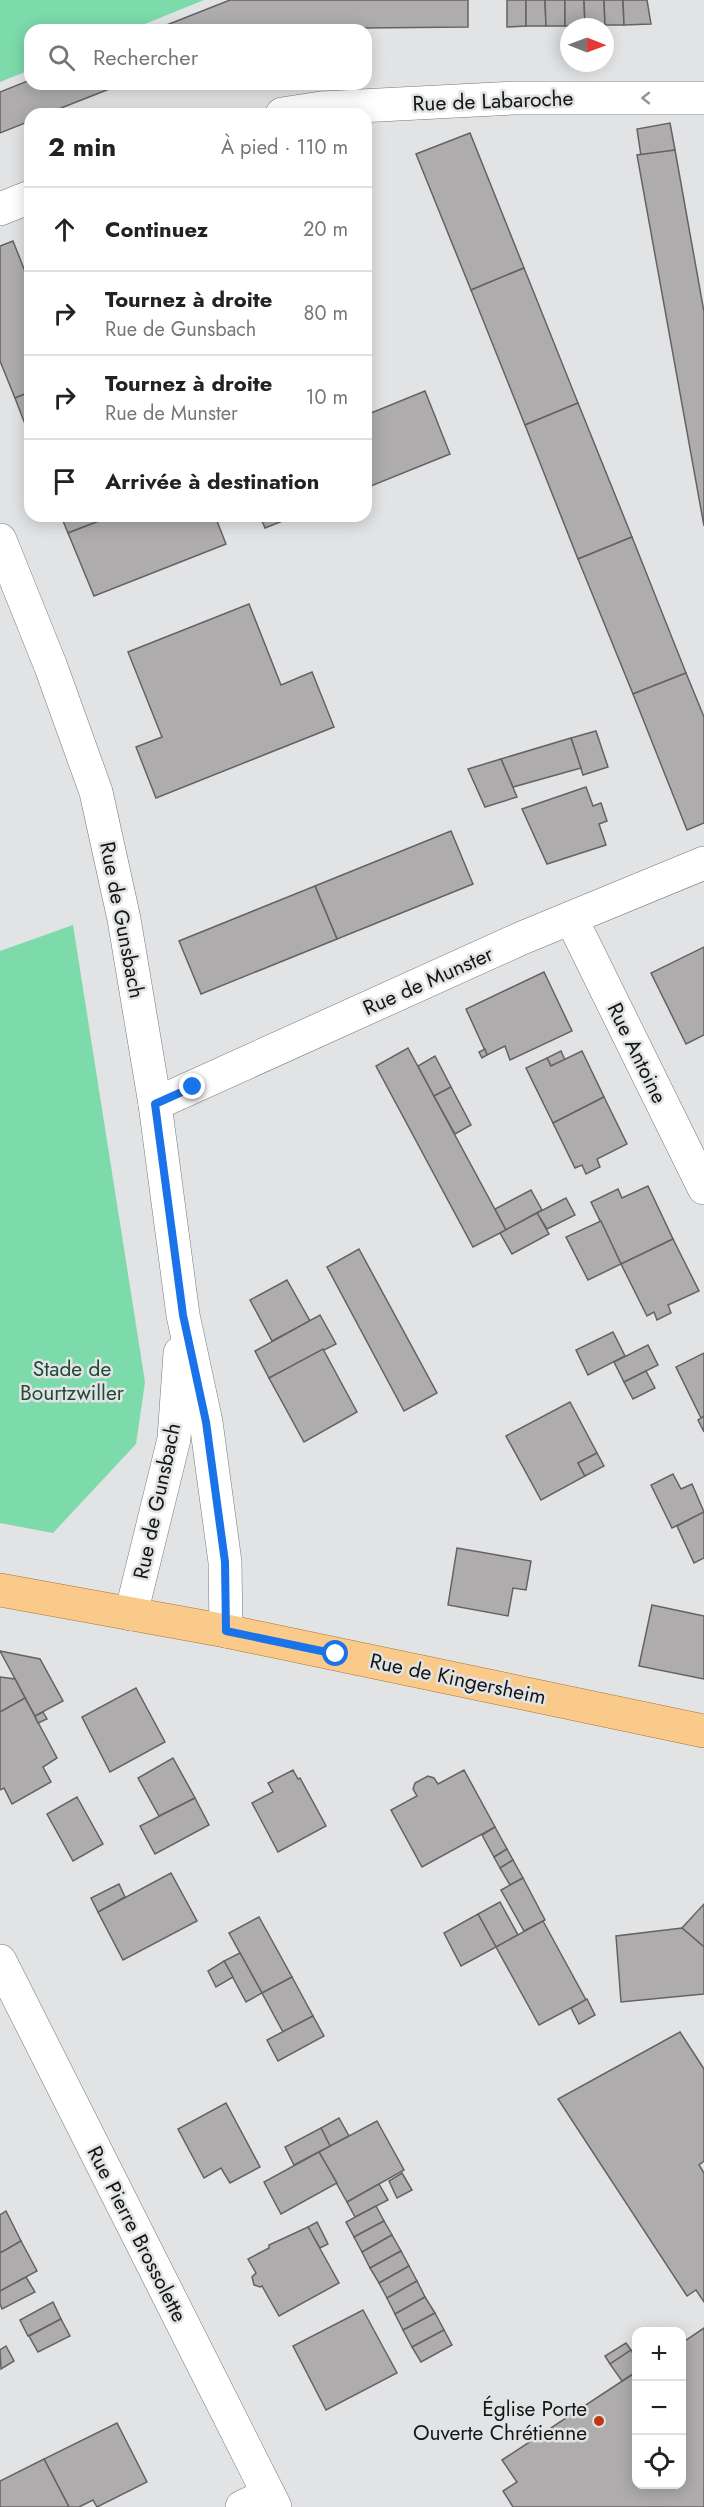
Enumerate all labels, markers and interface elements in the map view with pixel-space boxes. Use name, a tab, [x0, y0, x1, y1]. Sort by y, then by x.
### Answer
north arrow	[560, 18, 614, 72]
search box	[24, 24, 372, 90]
icon: search	[45, 41, 78, 74]
text: Rechercher	[93, 41, 198, 73]
street label: Rue de Labaroche	[412, 83, 574, 119]
one-way arrow	[641, 92, 650, 104]
text: 2 min	[48, 128, 116, 166]
text: À pied · 110 m	[221, 133, 348, 162]
icon: ahead	[48, 213, 81, 246]
text: Continuez	[105, 213, 208, 245]
text: 20 m	[303, 215, 348, 244]
text: Tournez à droite	[105, 283, 272, 315]
icon: right	[48, 297, 81, 330]
text: 80 m	[303, 299, 348, 328]
text: Rue de Gunsbach	[105, 315, 256, 344]
text: Tournez à droite	[105, 367, 272, 399]
icon: right	[48, 381, 81, 414]
text: 10 m	[305, 383, 348, 412]
text: Rue de Munster	[105, 399, 238, 428]
icon: arrive	[48, 465, 81, 498]
text: Arrivée à destination	[105, 465, 319, 497]
street label: Rue de Gunsbach	[92, 839, 152, 1001]
street label: Rue de Munster	[358, 939, 499, 1023]
street label: Rue Antoine	[600, 998, 674, 1109]
route end	[179, 1073, 205, 1099]
park label: Stade de Bourtzwiller	[20, 1354, 125, 1408]
street label: Rue de Gunsbach	[126, 1420, 188, 1582]
route start	[322, 1640, 348, 1666]
street label: Rue de Kingersheim	[367, 1646, 549, 1712]
street label: Rue Pierre Brossolette	[80, 2141, 194, 2327]
map controls	[632, 2327, 686, 2489]
button: +	[632, 2327, 686, 2381]
button: −	[632, 2381, 686, 2435]
place label: Église Porte Ouverte Chrétienne	[413, 2394, 587, 2448]
marker: Église Porte Ouverte Chrétienne	[592, 2414, 606, 2428]
button: locate	[632, 2435, 686, 2489]

